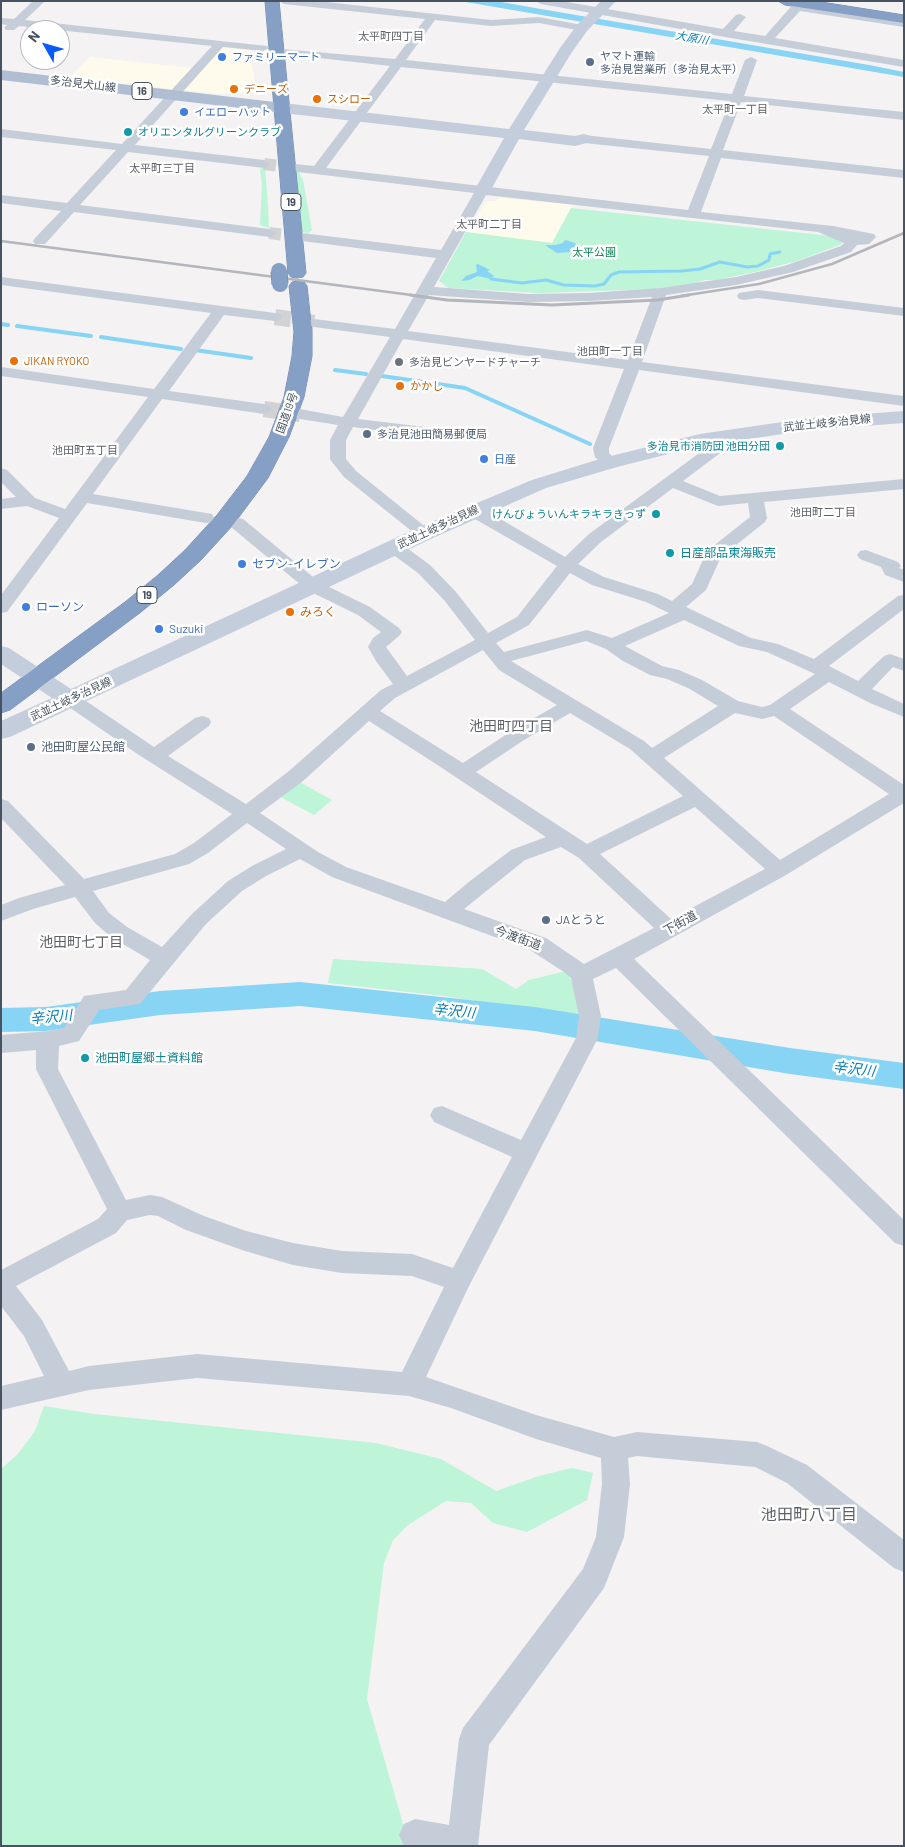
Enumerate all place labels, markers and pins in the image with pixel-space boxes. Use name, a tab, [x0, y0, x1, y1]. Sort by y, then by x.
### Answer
place label: ヤマト運輸 多治見営業所（多治見太平）	[600, 49, 743, 75]
place label: ファミリーマート	[232, 50, 320, 64]
marker: ファミリーマート	[216, 51, 228, 63]
marker: ヤマト運輸 多治見営業所（多治見太平）	[584, 56, 596, 68]
place label: デニーズ	[244, 82, 288, 96]
marker: デニーズ	[228, 83, 240, 95]
place label: スシロー	[327, 92, 371, 106]
marker: スシロー	[311, 93, 323, 105]
place label: イエローハット	[194, 105, 271, 119]
marker: イエローハット	[178, 106, 190, 118]
place label: オリエンタルグリーンクラブ	[138, 125, 281, 139]
marker: オリエンタルグリーンクラブ	[122, 126, 134, 138]
place label: JIKAN RYOKO	[24, 354, 89, 368]
marker: JIKAN RYOKO	[8, 355, 20, 367]
place label: 多治見ビンヤードチャーチ	[409, 355, 541, 369]
marker: 多治見ビンヤードチャーチ	[393, 356, 405, 368]
place label: かかし	[410, 379, 443, 393]
marker: かかし	[394, 380, 406, 392]
place label: 多治見池田簡易郵便局	[377, 427, 487, 441]
marker: 多治見池田簡易郵便局	[361, 428, 373, 440]
place label: 多治見市消防団 池田分団	[647, 439, 770, 453]
marker: 多治見市消防団 池田分団	[774, 440, 786, 452]
place label: 日産	[494, 452, 516, 466]
marker: 日産	[478, 453, 490, 465]
place label: けんびょういんキラキラきっず	[492, 507, 646, 521]
marker: けんびょういんキラキラきっず	[650, 508, 662, 520]
place label: 日産部品東海販売	[680, 546, 776, 560]
marker: 日産部品東海販売	[664, 547, 676, 559]
place label: セブン-イレブン	[252, 557, 341, 571]
marker: セブン-イレブン	[236, 558, 248, 570]
place label: ローソン	[36, 600, 84, 614]
marker: ローソン	[20, 601, 32, 613]
place label: みろく	[300, 605, 336, 619]
marker: みろく	[284, 606, 296, 618]
place label: Suzuki	[169, 622, 203, 636]
marker: Suzuki	[153, 623, 165, 635]
place label: 池田町屋公民館	[41, 740, 125, 754]
marker: 池田町屋公民館	[25, 741, 37, 753]
place label: JAとうと	[556, 913, 606, 927]
marker: JAとうと	[540, 914, 552, 926]
place label: 池田町屋郷土資料館	[95, 1051, 203, 1065]
marker: 池田町屋郷土資料館	[79, 1052, 91, 1064]

